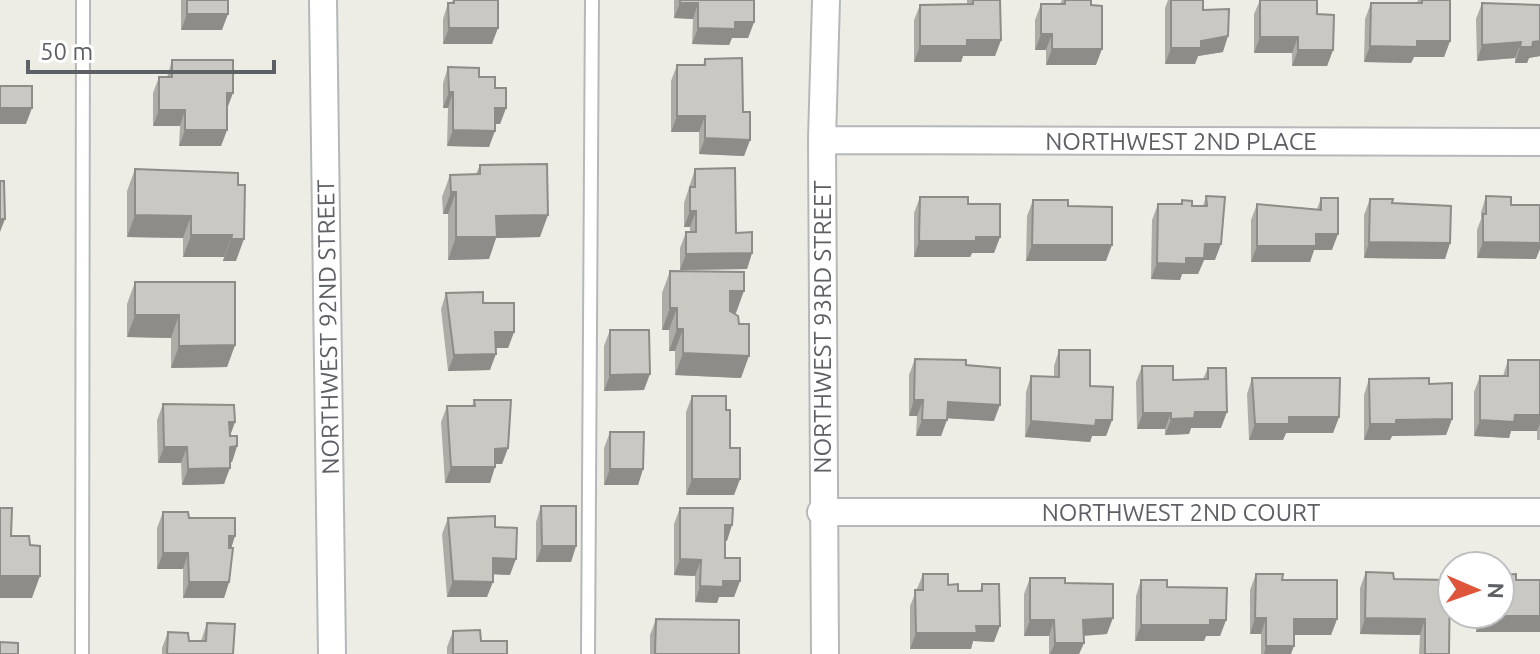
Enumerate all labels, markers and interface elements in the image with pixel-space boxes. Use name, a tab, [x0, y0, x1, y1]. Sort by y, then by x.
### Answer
scale bar	[28, 24, 274, 74]
text: 50 m	[40, 38, 93, 65]
street label: NORTHWEST 2ND PLACE	[1045, 128, 1317, 155]
street label: NORTHWEST 92ND STREET	[312, 179, 344, 475]
street label: NORTHWEST 93RD STREET	[809, 180, 836, 474]
street label: NORTHWEST 2ND COURT	[1042, 499, 1320, 526]
north arrow	[1436, 550, 1516, 630]
text: N	[1484, 582, 1509, 599]

